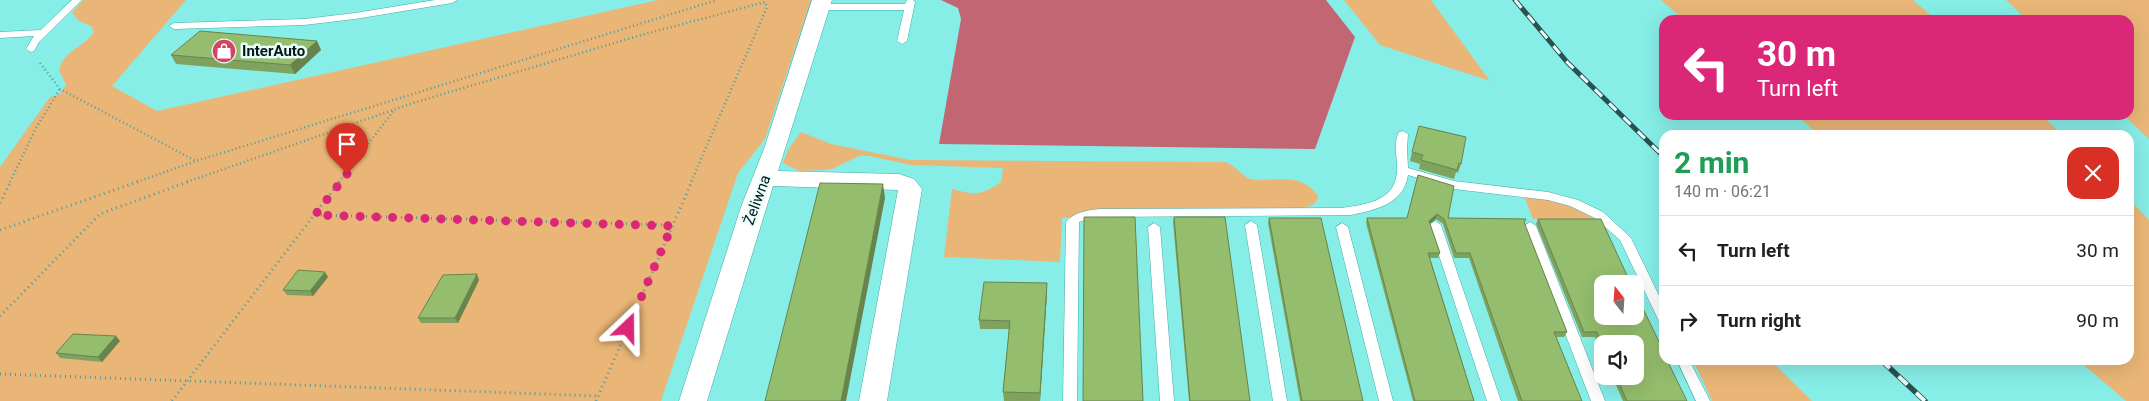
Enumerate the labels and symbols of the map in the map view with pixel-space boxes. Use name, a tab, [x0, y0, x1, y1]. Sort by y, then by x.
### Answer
shop icon: InterAuto	[211, 38, 237, 64]
place label: InterAuto	[242, 42, 305, 60]
pin	[326, 123, 368, 174]
street label: Żeliwna	[740, 173, 774, 227]
north arrow	[1594, 275, 1644, 325]
position arrow	[601, 301, 653, 353]

